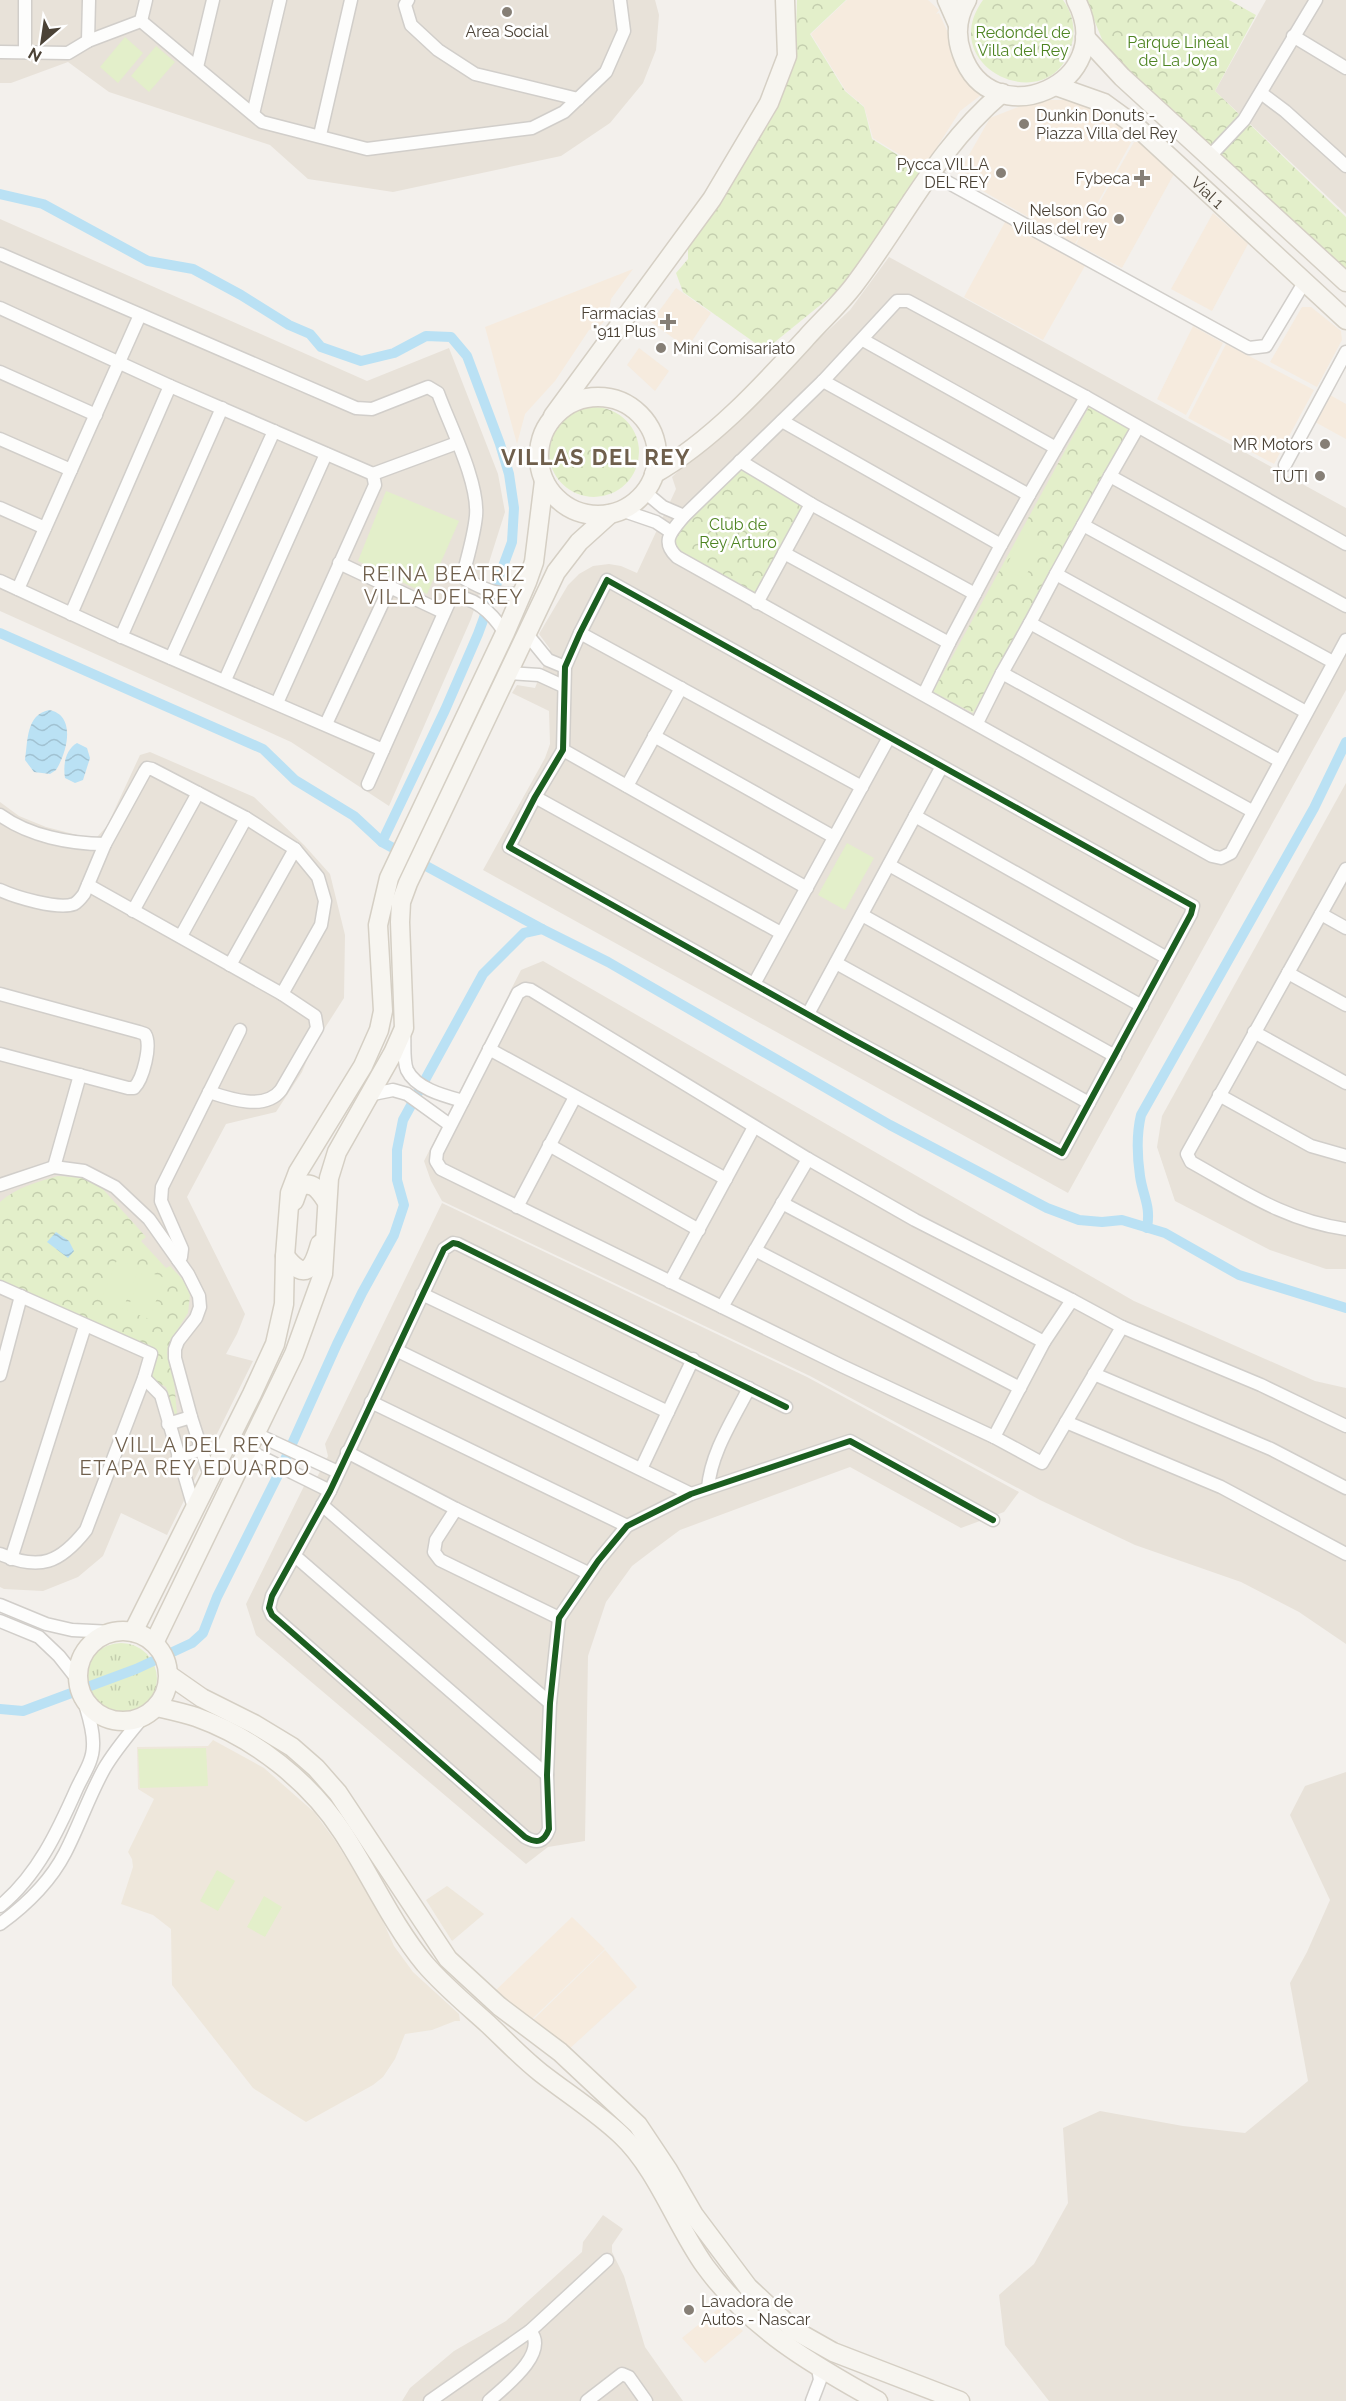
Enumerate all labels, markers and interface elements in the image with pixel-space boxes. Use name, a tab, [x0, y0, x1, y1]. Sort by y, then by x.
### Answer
marker: Area Social	[500, 5, 514, 19]
north arrow	[12, 12, 72, 72]
place label: Area Social	[466, 22, 549, 41]
park label: Redondel de Villa del Rey	[975, 23, 1071, 60]
park label: Parque Lineal de La Joya	[1127, 33, 1229, 70]
text: N	[25, 43, 45, 66]
place label: Dunkin Donuts - Piazza Villa del Rey	[1036, 106, 1178, 143]
marker: Dunkin Donuts - Piazza Villa del Rey	[1017, 117, 1031, 131]
place label: Pycca VILLA DEL REY	[897, 155, 990, 192]
marker: Pycca VILLA DEL REY	[994, 166, 1008, 180]
place label: Fybeca	[1075, 169, 1130, 188]
marker: Fybeca	[1135, 171, 1149, 185]
street label: Vial 1	[1187, 172, 1228, 212]
place label: Nelson Go Villas del rey	[1013, 201, 1107, 238]
marker: Nelson Go Villas del rey	[1112, 212, 1126, 226]
place label: Farmacias "911 Plus	[581, 304, 656, 341]
marker: Farmacias "911 Plus	[661, 315, 675, 329]
place label: Mini Comisariato	[673, 339, 795, 358]
marker: Mini Comisariato	[654, 341, 668, 355]
place label: MR Motors	[1233, 435, 1313, 454]
marker: MR Motors	[1318, 437, 1332, 451]
district label: VILLAS DEL REY	[501, 444, 691, 470]
place label: TUTI	[1272, 467, 1308, 486]
marker: TUTI	[1313, 469, 1327, 483]
park label: Club de Rey Arturo	[699, 515, 777, 552]
district label: REINA BEATRIZ VILLA DEL REY	[362, 562, 526, 609]
district label: VILLA DEL REY ETAPA REY EDUARDO	[79, 1433, 311, 1480]
place label: Lavadora de Autos - Nascar	[701, 2292, 811, 2329]
marker: Lavadora de Autos - Nascar	[682, 2303, 696, 2317]

